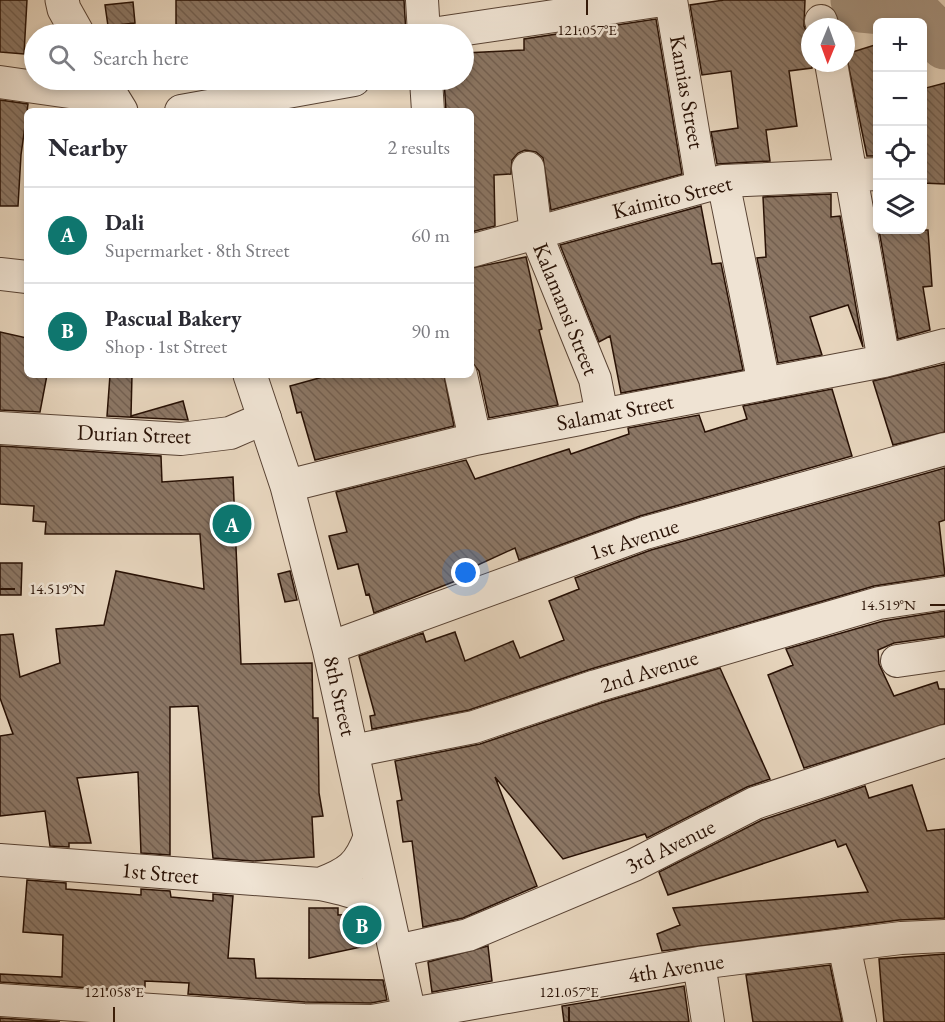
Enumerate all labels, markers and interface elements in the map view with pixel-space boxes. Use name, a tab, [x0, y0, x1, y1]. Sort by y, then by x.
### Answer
north arrow	[801, 18, 855, 72]
map controls	[873, 18, 927, 234]
button: +	[873, 18, 927, 72]
text: 121.057°E	[557, 20, 617, 39]
search box	[24, 24, 474, 90]
street label: Kamias Street	[663, 33, 711, 151]
icon: search	[45, 41, 78, 74]
text: Search here	[93, 43, 188, 72]
button: −	[873, 72, 927, 126]
button: locate	[873, 126, 927, 180]
text: Nearby	[48, 130, 128, 164]
text: 2 results	[387, 134, 450, 160]
street label: Kaimito Street	[609, 168, 735, 226]
button: layers	[873, 180, 927, 234]
text: Dali	[105, 208, 144, 237]
text: A	[60, 222, 75, 248]
text: 60 m	[411, 222, 450, 248]
text: Supermarket · 8th Street	[105, 237, 290, 263]
street label: Kalamansi Street	[526, 238, 606, 380]
text: Pascual Bakery	[105, 304, 241, 333]
text: B	[61, 318, 74, 344]
text: 90 m	[411, 318, 450, 344]
text: Shop · 1st Street	[105, 333, 227, 359]
street label: Salamat Street	[554, 386, 676, 438]
street label: Durian Street	[76, 418, 192, 450]
pin: A	[212, 502, 252, 546]
street label: 1st Avenue	[586, 511, 683, 567]
your location	[451, 558, 480, 587]
text: 14.519°N	[29, 579, 85, 598]
text: 14.519°N	[860, 595, 916, 614]
street label: 2nd Avenue	[597, 642, 702, 700]
street label: 8th Street	[317, 653, 363, 739]
street label: 3rd Avenue	[620, 812, 720, 880]
street label: 1st Street	[120, 855, 200, 891]
pin: B	[342, 902, 382, 948]
street label: 4th Avenue	[626, 946, 726, 990]
text: 121.058°E	[84, 982, 144, 1001]
text: 121.057°E	[539, 982, 599, 1001]

